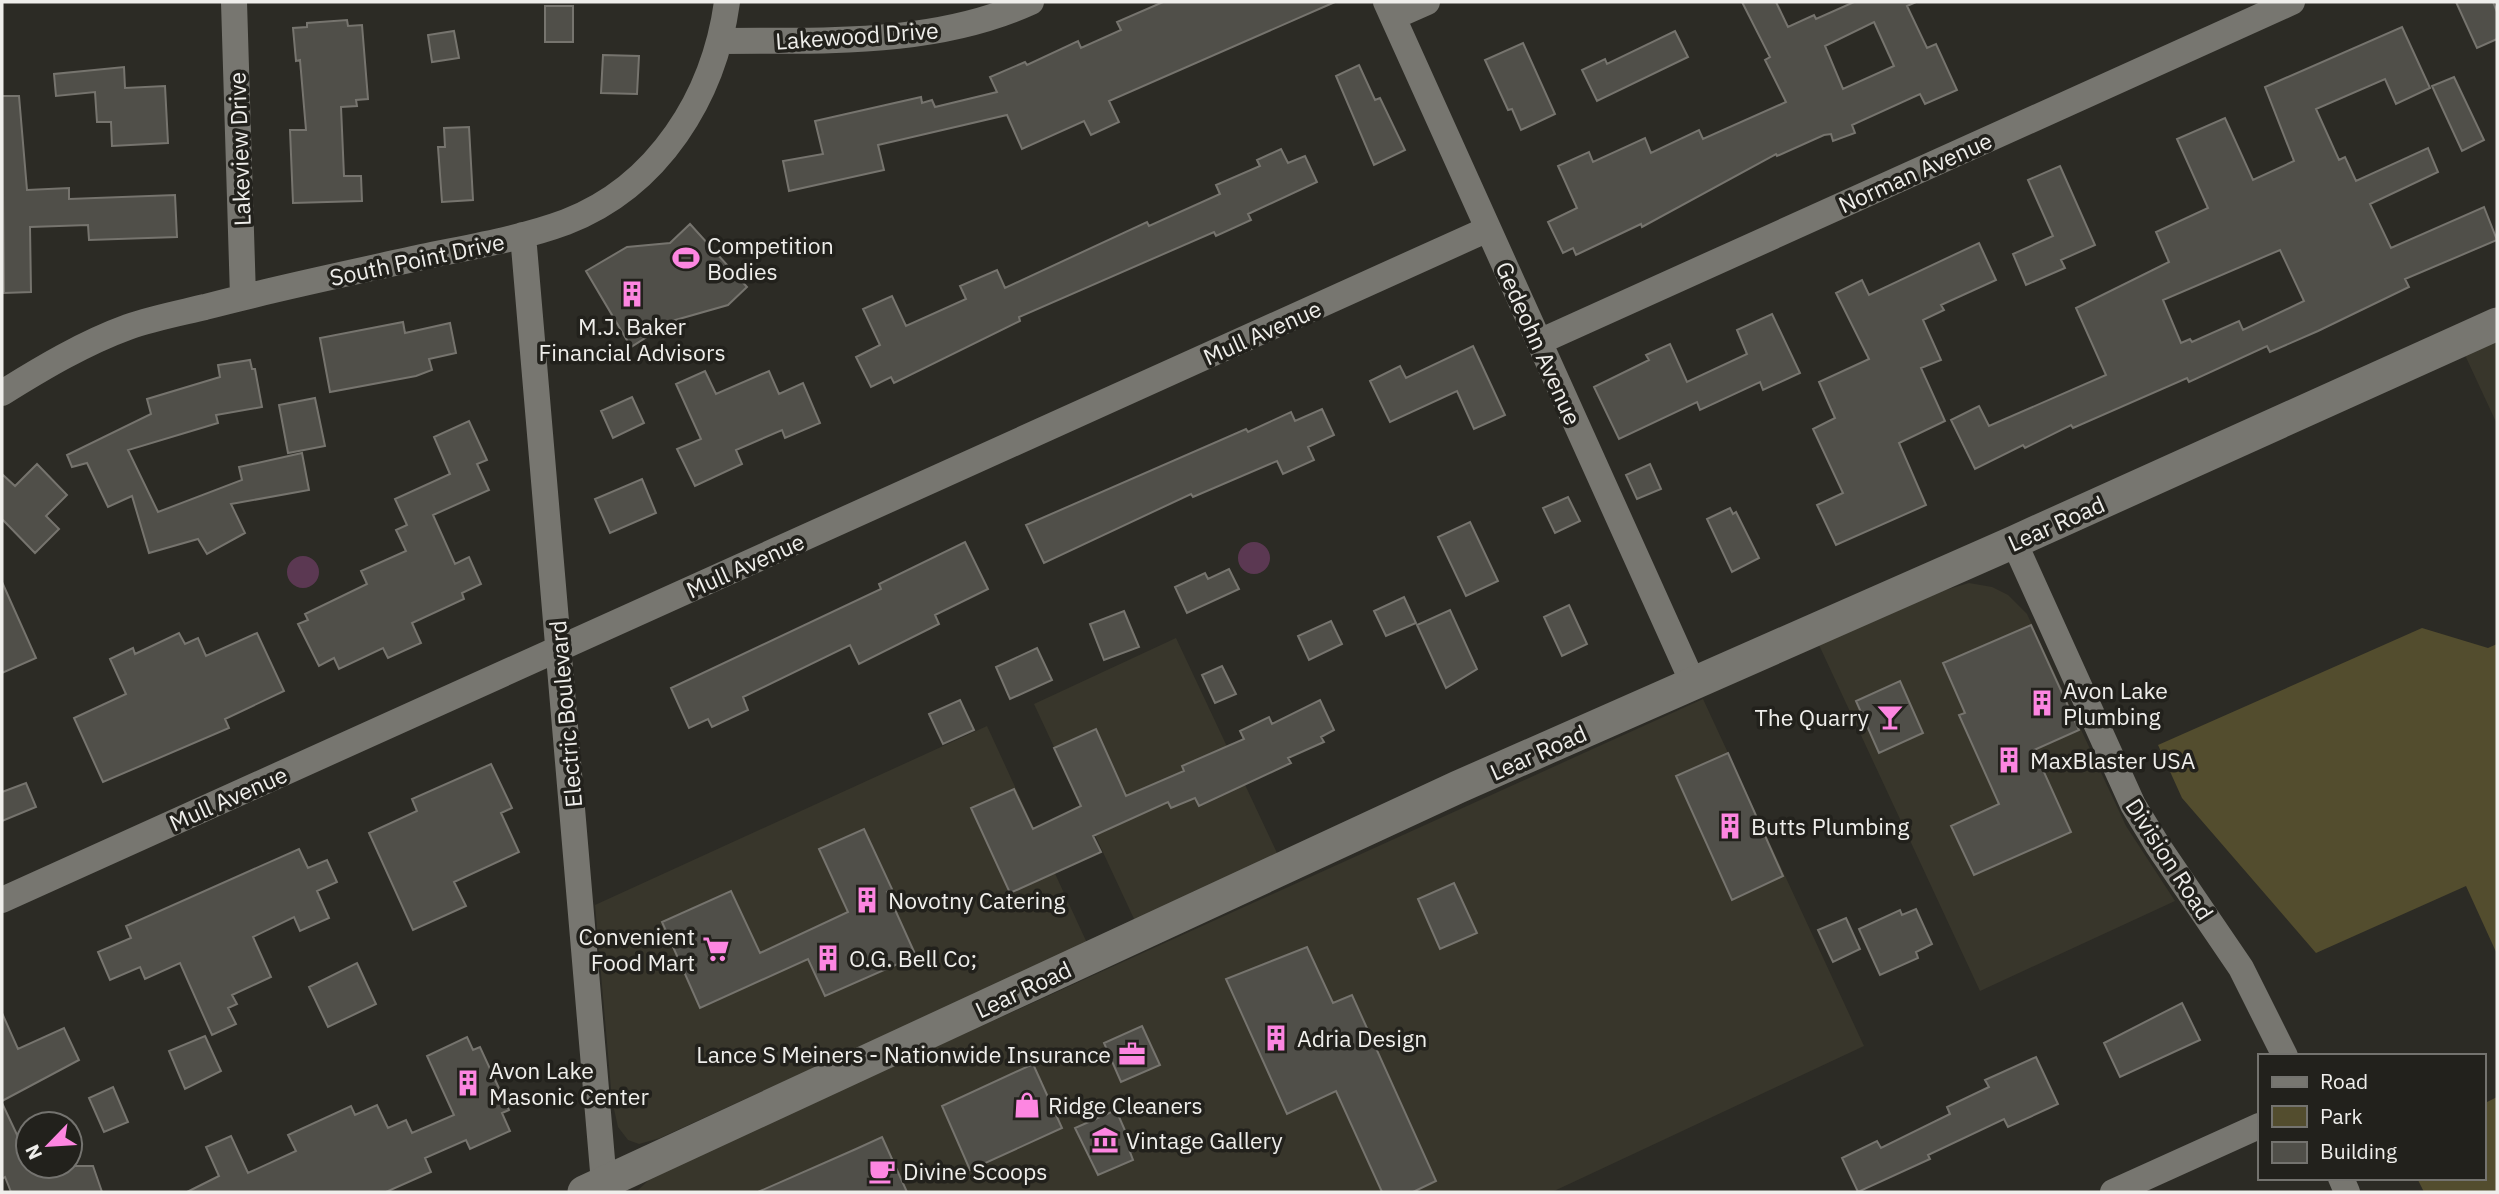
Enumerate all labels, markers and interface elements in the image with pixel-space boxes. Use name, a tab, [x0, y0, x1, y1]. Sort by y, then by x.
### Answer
street label: Lakewood Drive	[774, 14, 940, 56]
street label: Lakeview Drive	[221, 72, 257, 226]
street label: Norman Avenue	[1833, 125, 1997, 219]
street label: South Point Drive	[327, 226, 507, 292]
place label: Competition Bodies	[707, 230, 834, 286]
sports icon: Competition Bodies	[671, 243, 701, 273]
street label: Gedeohn Avenue	[1490, 257, 1588, 429]
building icon: M.J. Baker Financial Advisors	[617, 279, 647, 309]
street label: Mull Avenue	[1198, 293, 1326, 371]
place label: M.J. Baker Financial Advisors	[538, 311, 726, 367]
street label: Lear Road	[2003, 488, 2109, 558]
street label: Mull Avenue	[681, 526, 809, 604]
street label: Electric Boulevard	[542, 619, 588, 809]
place label: Avon Lake Plumbing	[2063, 675, 2168, 731]
building icon: Avon Lake Plumbing	[2027, 688, 2057, 718]
place label: The Quarry	[1755, 702, 1870, 732]
bar icon: The Quarry	[1875, 702, 1905, 732]
street label: Lear Road	[1485, 717, 1591, 787]
building icon: MaxBlaster USA	[1994, 745, 2024, 775]
place label: MaxBlaster USA	[2030, 745, 2196, 775]
street label: Mull Avenue	[164, 759, 292, 837]
street label: Division Road	[2119, 792, 2221, 926]
building icon: Butts Plumbing	[1715, 811, 1745, 841]
place label: Butts Plumbing	[1751, 811, 1909, 841]
building icon: Novotny Catering	[852, 885, 882, 915]
place label: Novotny Catering	[888, 885, 1065, 915]
place label: Convenient Food Mart	[579, 921, 695, 977]
supermarket icon: Convenient Food Mart	[701, 934, 731, 964]
building icon: O.G. Bell Co;	[813, 943, 843, 973]
place label: O.G. Bell Co;	[849, 943, 977, 973]
street label: Lear Road	[970, 954, 1076, 1024]
building icon: Adria Design	[1261, 1023, 1291, 1053]
place label: Adria Design	[1297, 1023, 1427, 1053]
place label: Lance S Meiners - Nationwide Insurance	[696, 1039, 1111, 1069]
office icon: Lance S Meiners - Nationwide Insurance	[1117, 1039, 1147, 1069]
legend	[2258, 1054, 2485, 1180]
place label: Avon Lake Masonic Center	[489, 1055, 649, 1111]
text: Road	[2320, 1067, 2368, 1095]
building icon: Avon Lake Masonic Center	[453, 1068, 483, 1098]
shop icon: Ridge Cleaners	[1012, 1090, 1042, 1120]
place label: Ridge Cleaners	[1048, 1090, 1203, 1120]
text: Park	[2320, 1102, 2363, 1130]
north arrow	[14, 1110, 84, 1180]
museum icon: Vintage Gallery	[1090, 1125, 1120, 1155]
place label: Vintage Gallery	[1126, 1125, 1283, 1155]
text: Building	[2320, 1137, 2397, 1165]
text: N	[20, 1141, 47, 1163]
cafe icon: Divine Scoops	[867, 1156, 897, 1186]
place label: Divine Scoops	[903, 1156, 1047, 1186]

